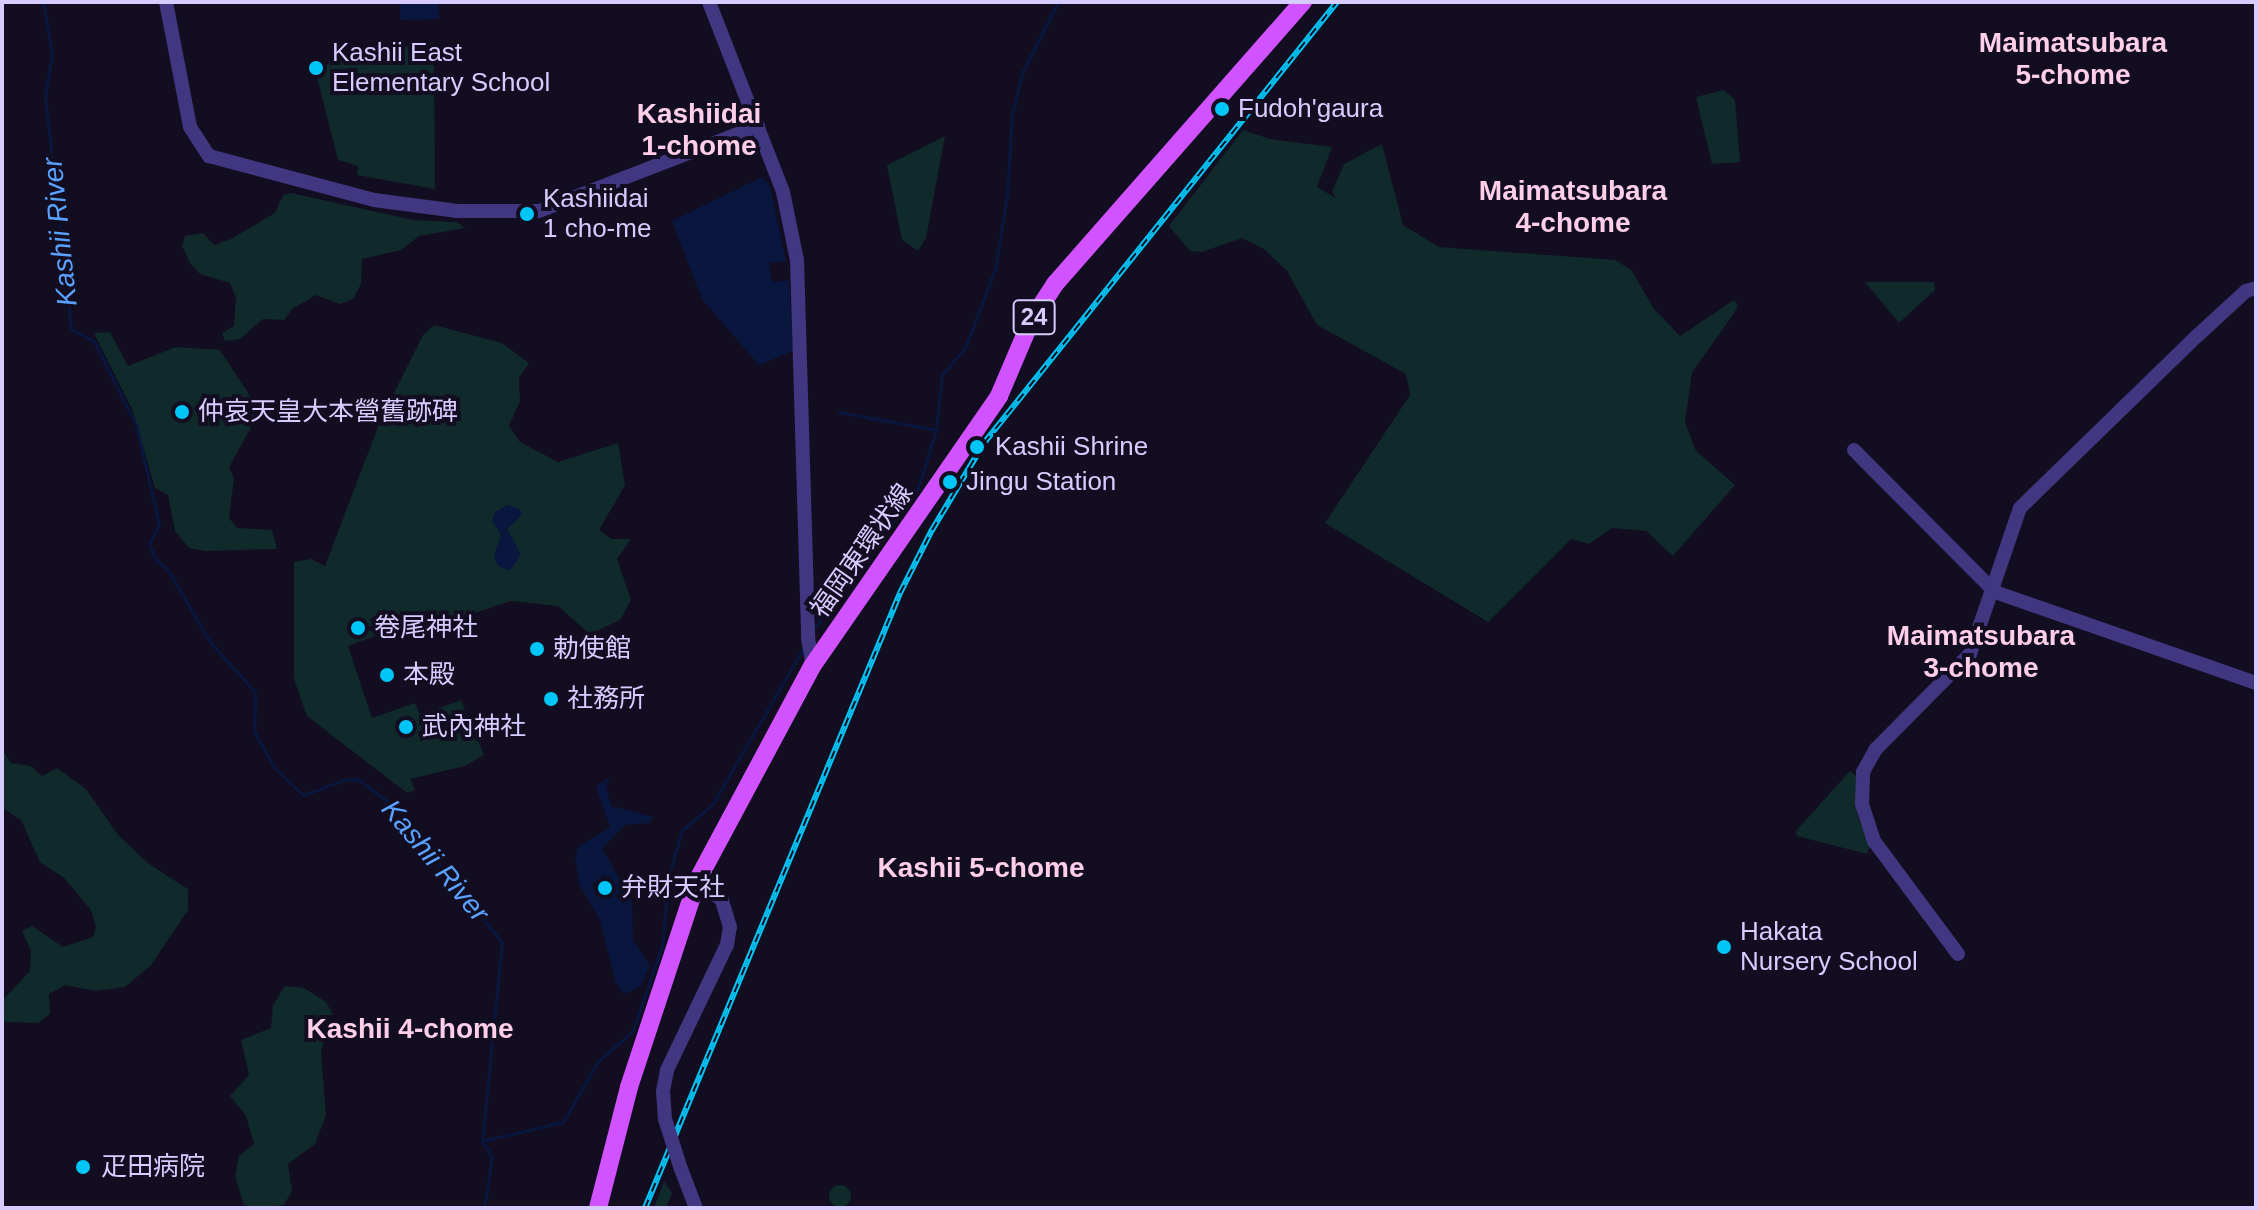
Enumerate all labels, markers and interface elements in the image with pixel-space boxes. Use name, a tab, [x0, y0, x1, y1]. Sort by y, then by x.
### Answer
district label: Maimatsubara 5-chome	[1979, 26, 2167, 92]
place label: Kashii East Elementary School	[332, 37, 550, 98]
marker: Kashii East Elementary School	[307, 59, 325, 77]
place label: Fudoh'gaura	[1238, 93, 1383, 125]
district label: Kashiidai 1-chome	[637, 97, 761, 163]
marker: Fudoh'gaura	[1213, 100, 1231, 118]
water label: Kashii River	[35, 156, 85, 308]
district label: Maimatsubara 4-chome	[1479, 174, 1667, 240]
place label: Kashiidai 1 cho-me	[543, 183, 651, 244]
marker: Kashiidai 1 cho-me	[518, 205, 536, 223]
road number: 24	[1012, 297, 1056, 337]
place label: 仲哀天皇大本營舊跡碑	[198, 396, 458, 428]
marker: 仲哀天皇大本營舊跡碑	[173, 403, 191, 421]
place label: Kashii Shrine	[995, 431, 1148, 463]
marker: Kashii Shrine	[966, 436, 988, 458]
place label: Jingu Station	[966, 466, 1116, 498]
marker: Jingu Station	[941, 473, 959, 491]
street label: 福岡東環状線	[804, 478, 920, 624]
place label: 卷尾神社	[374, 612, 478, 644]
marker: 卷尾神社	[349, 619, 367, 637]
district label: Maimatsubara 3-chome	[1887, 619, 2075, 685]
place label: 勅使館	[553, 633, 631, 665]
marker: 勅使館	[528, 640, 546, 658]
place label: 本殿	[403, 659, 455, 691]
marker: 本殿	[378, 666, 396, 684]
place label: 社務所	[567, 683, 645, 715]
marker: 社務所	[542, 690, 560, 708]
place label: 武內神社	[422, 711, 526, 743]
marker: 武內神社	[397, 718, 415, 736]
water label: Kashii River	[374, 793, 496, 929]
district label: Kashii 5-chome	[878, 851, 1084, 885]
place label: 弁財天社	[621, 872, 725, 904]
marker: 弁財天社	[596, 879, 614, 897]
place label: Hakata Nursery School	[1740, 916, 1918, 978]
marker: Hakata Nursery School	[1715, 938, 1733, 956]
district label: Kashii 4-chome	[307, 1012, 513, 1046]
place label: 疋田病院	[101, 1151, 205, 1183]
marker: 疋田病院	[72, 1156, 94, 1178]

